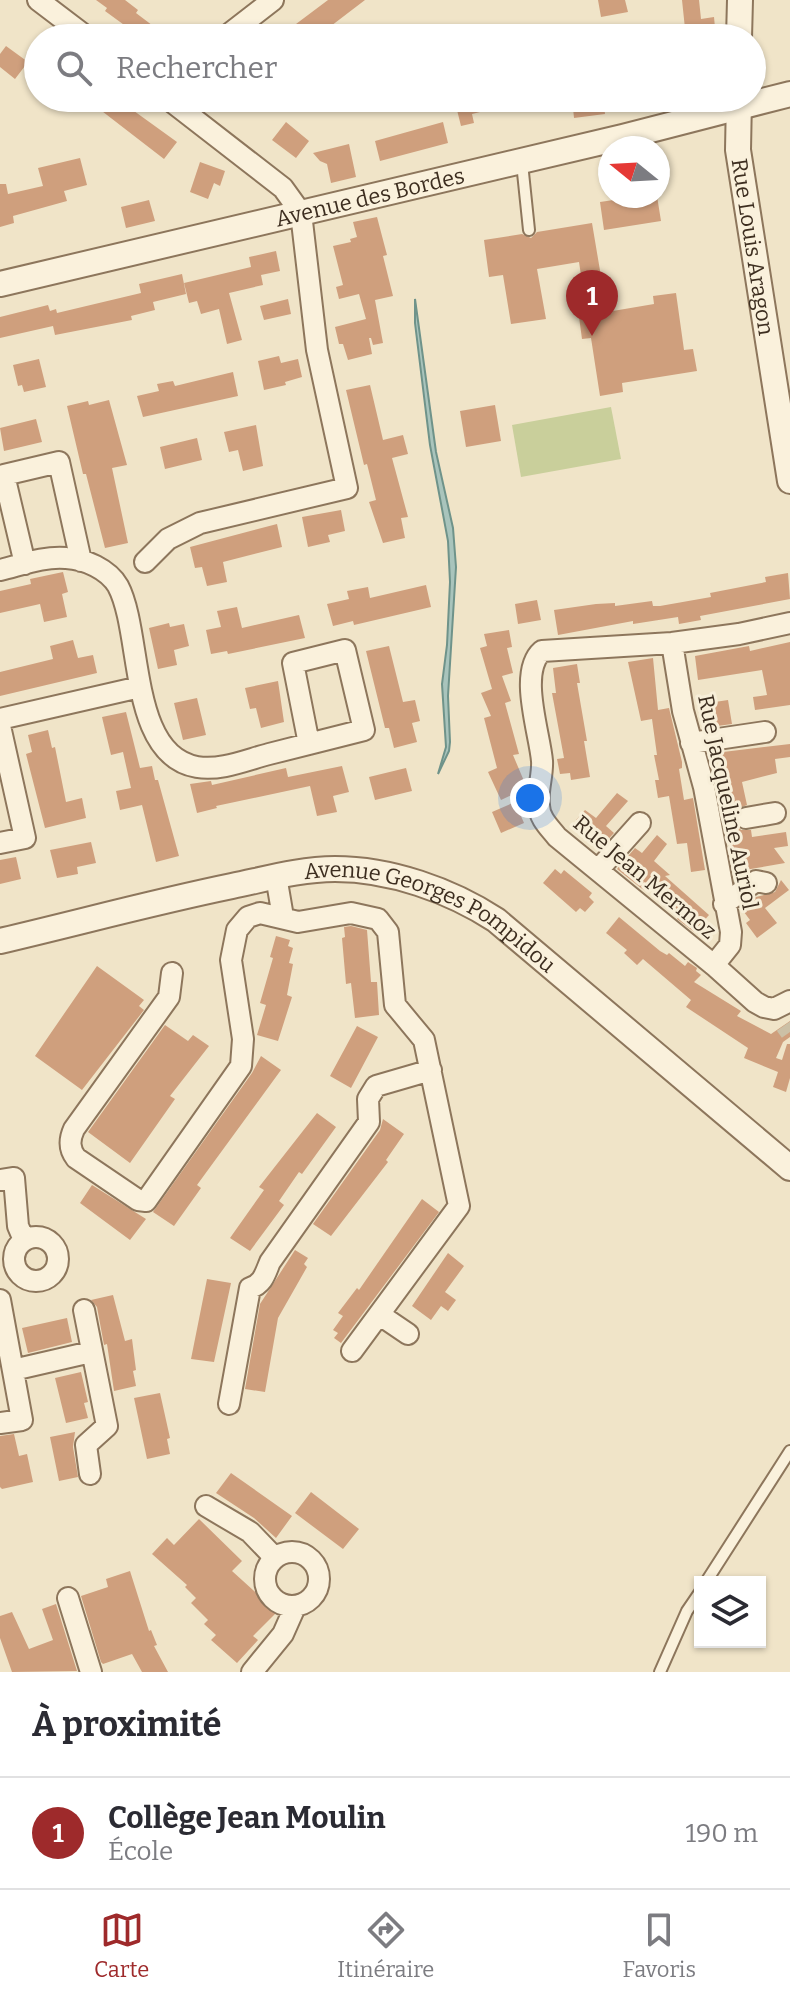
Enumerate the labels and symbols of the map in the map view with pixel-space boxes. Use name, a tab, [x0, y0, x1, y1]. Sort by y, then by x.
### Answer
north arrow	[598, 136, 670, 208]
street label: Rue Louis Aragon	[726, 156, 780, 337]
street label: Avenue des Bordes	[273, 161, 467, 232]
pin: 1	[566, 270, 618, 336]
street label: Rue Jacqueline Auriol	[692, 692, 764, 912]
your location	[510, 778, 550, 818]
street label: Rue Jean Mermoz	[568, 809, 722, 945]
street label: Avenue Georges Pompidou	[302, 855, 562, 978]

